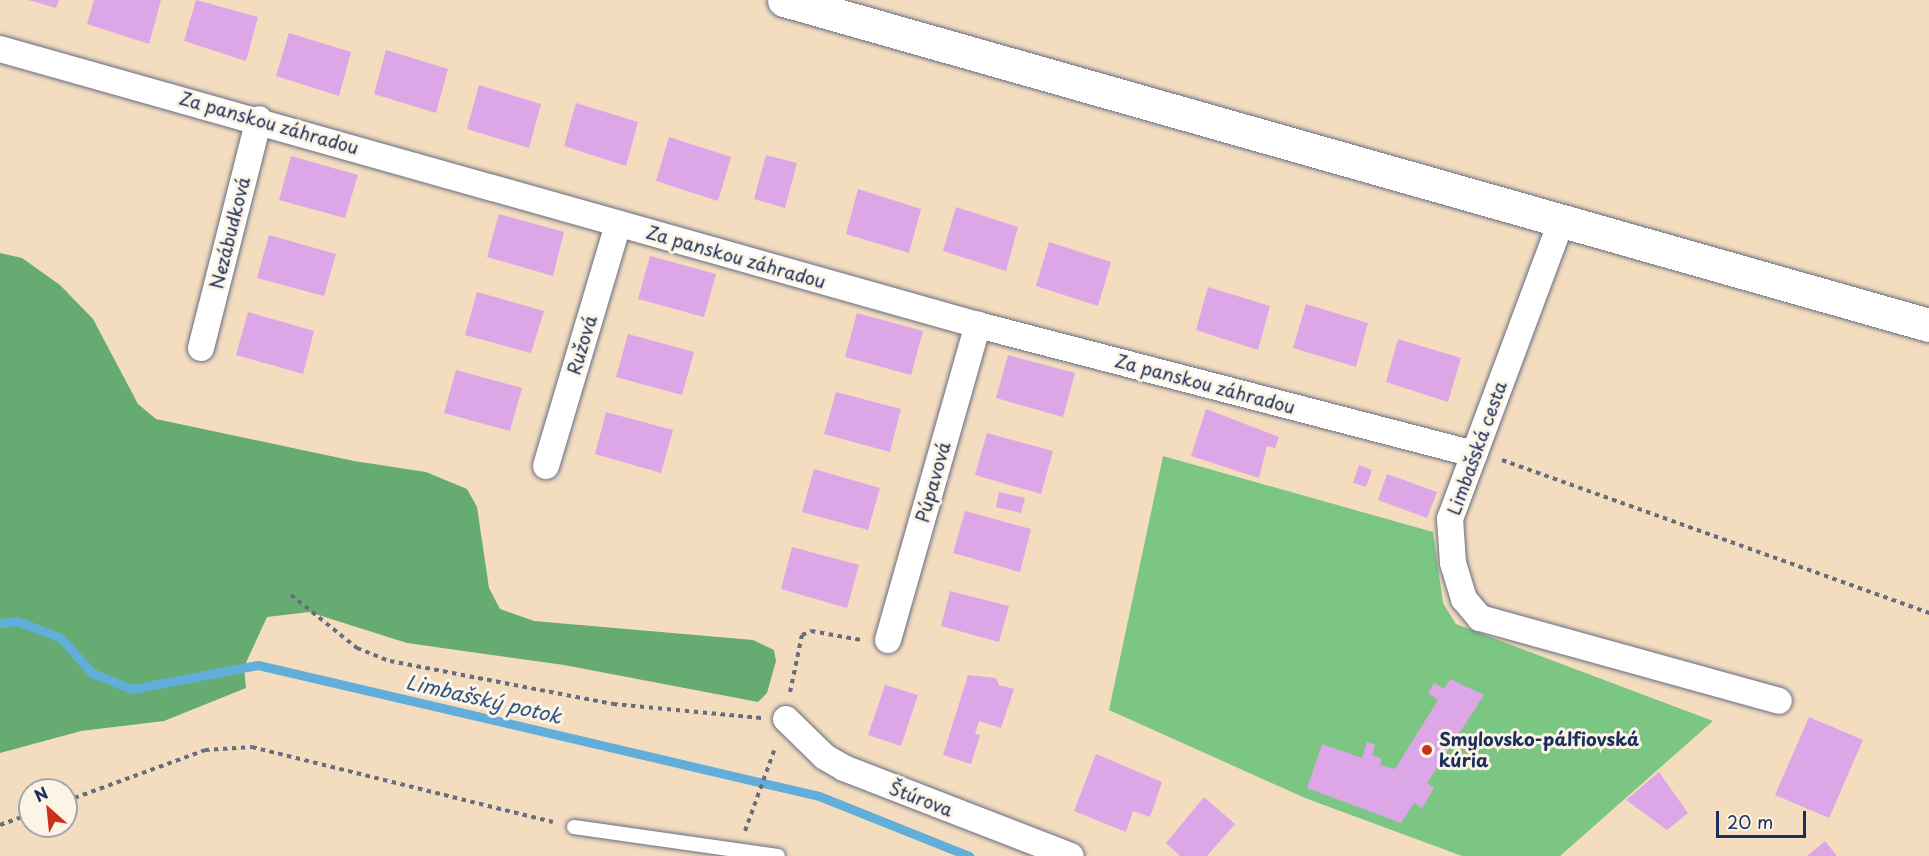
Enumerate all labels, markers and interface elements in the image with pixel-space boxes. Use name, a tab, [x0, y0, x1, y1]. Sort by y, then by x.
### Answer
street label: Za panskou záhradou	[176, 87, 362, 159]
street label: Nezábudková	[206, 175, 254, 291]
street label: Za panskou záhradou	[643, 221, 829, 293]
street label: Ružová	[563, 313, 601, 377]
street label: Za panskou záhradou	[1112, 349, 1298, 419]
street label: Limbašská cesta	[1443, 378, 1511, 518]
street label: Púpavová	[911, 439, 955, 525]
water label: Limbašský potok	[403, 669, 565, 729]
place label: Smylovsko-pálfiovská kúria	[1439, 729, 1639, 771]
marker: Smylovsko-pálfiovská kúria	[1420, 743, 1434, 757]
street label: Štúrova	[886, 777, 956, 821]
north arrow	[18, 778, 78, 838]
text: N	[30, 780, 52, 807]
scale bar	[1719, 799, 1809, 837]
text: 20 m	[1727, 808, 1773, 835]

